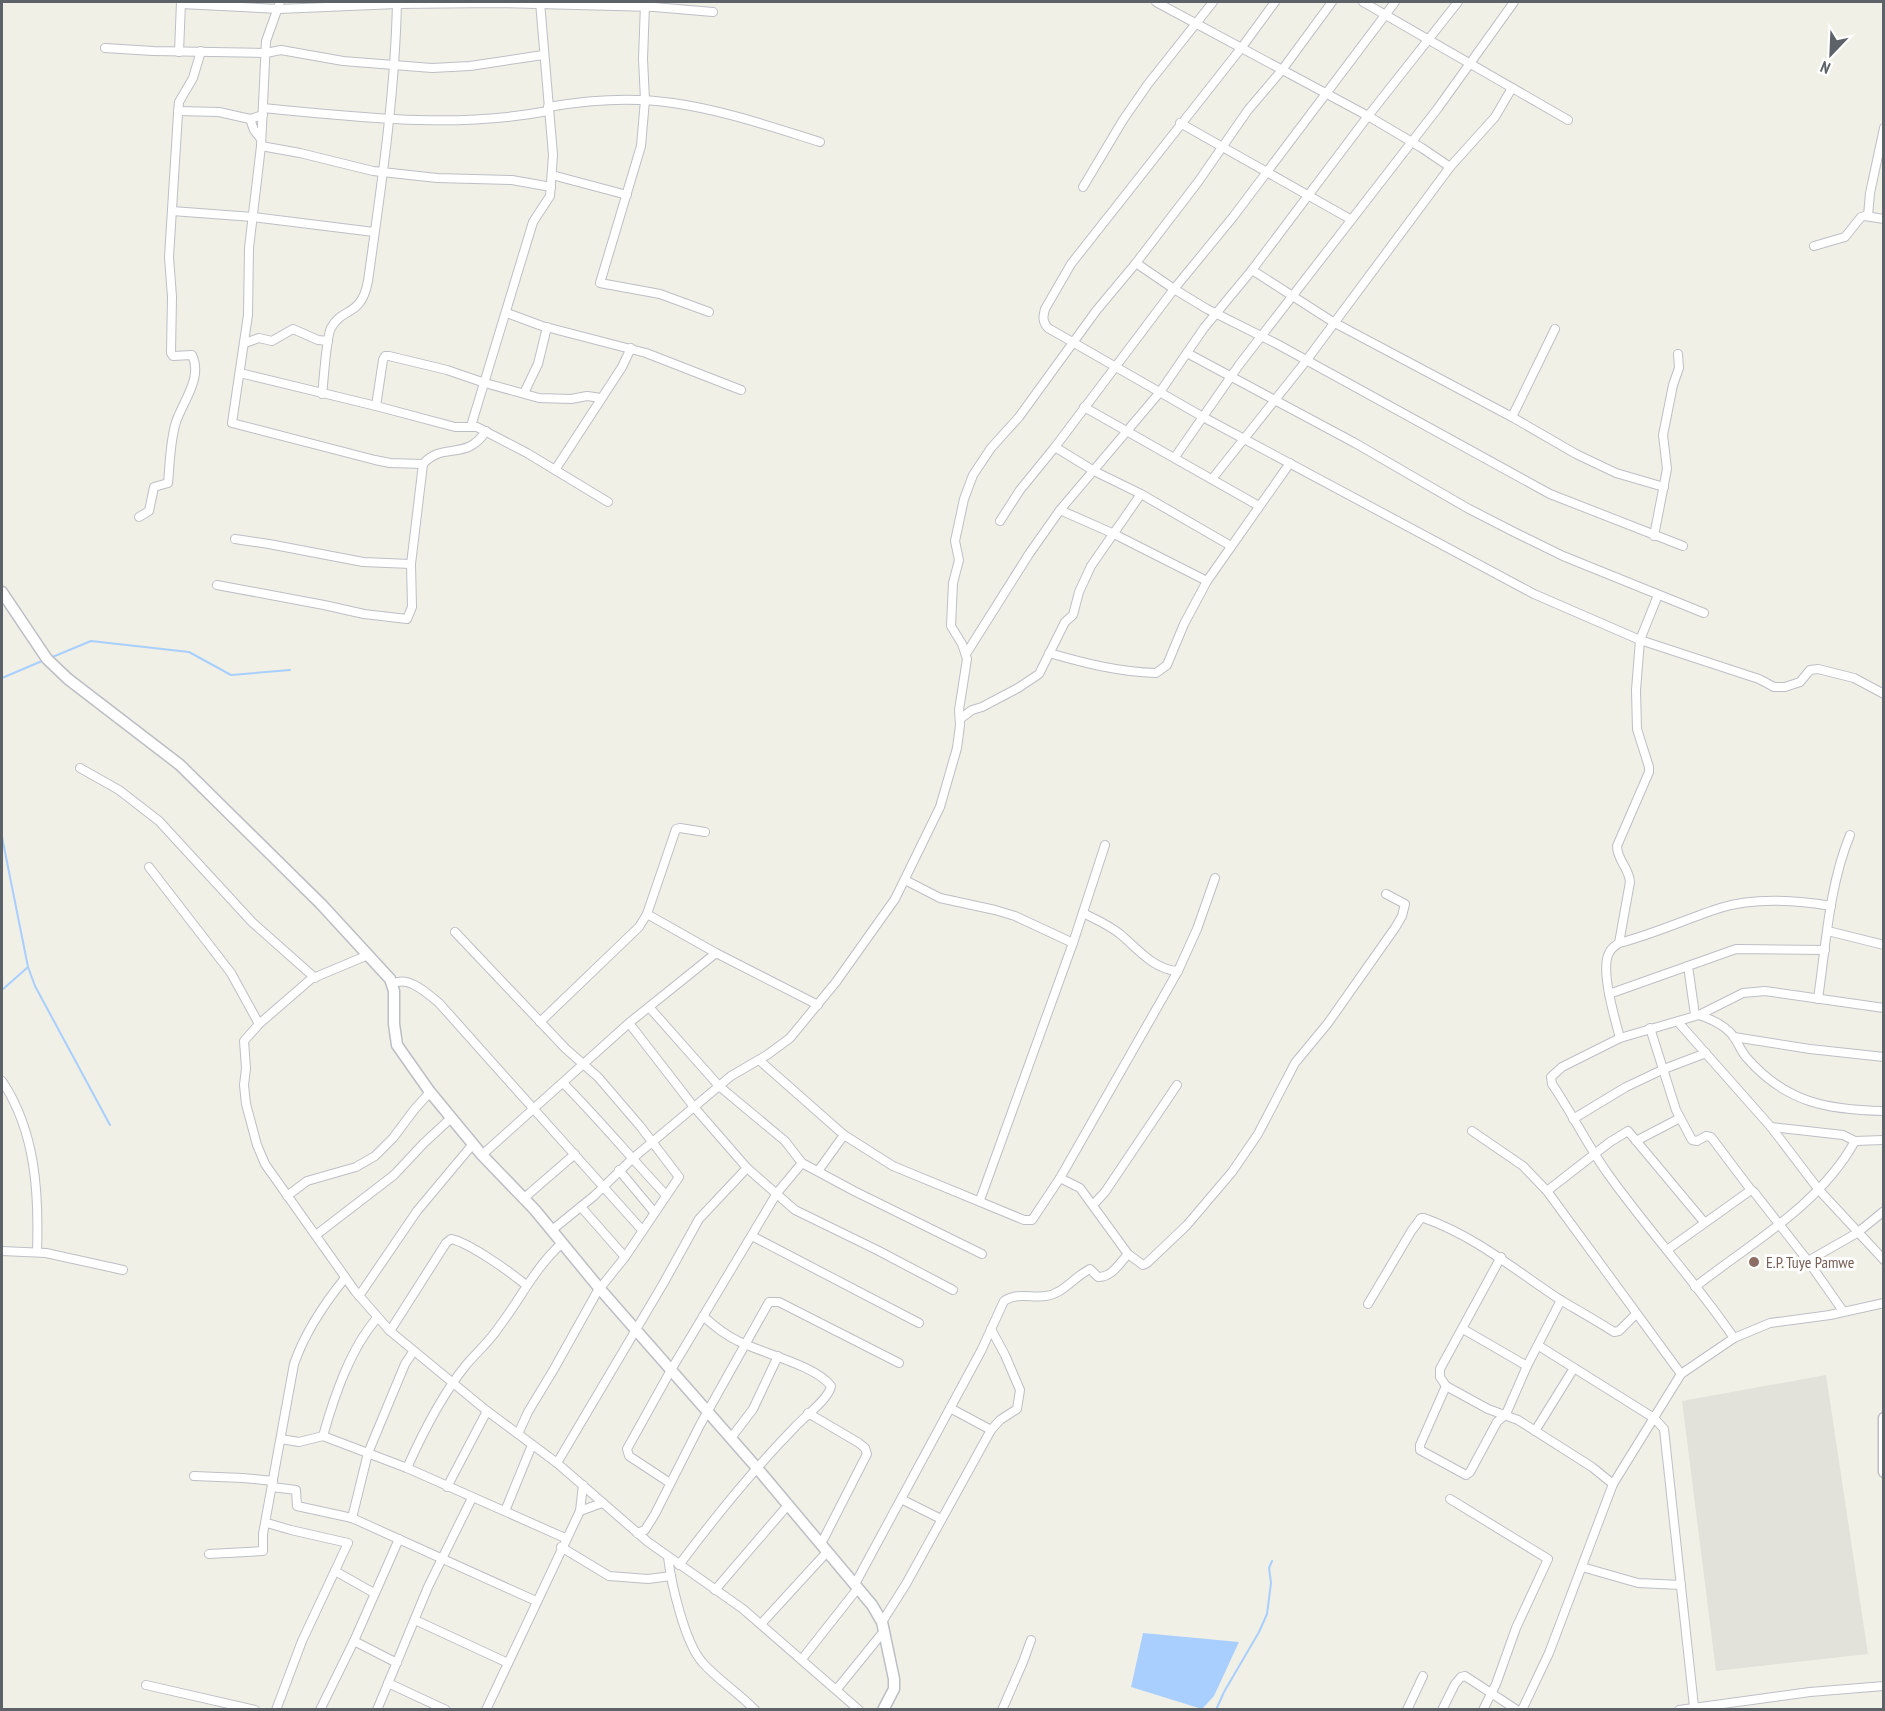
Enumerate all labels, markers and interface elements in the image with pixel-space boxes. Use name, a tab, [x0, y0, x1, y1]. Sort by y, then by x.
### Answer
north arrow	[1801, 24, 1861, 84]
text: N	[1817, 57, 1833, 79]
place label: E.P. Tuye Pamwe	[1766, 1252, 1854, 1272]
marker: E.P. Tuye Pamwe	[1747, 1255, 1761, 1269]

